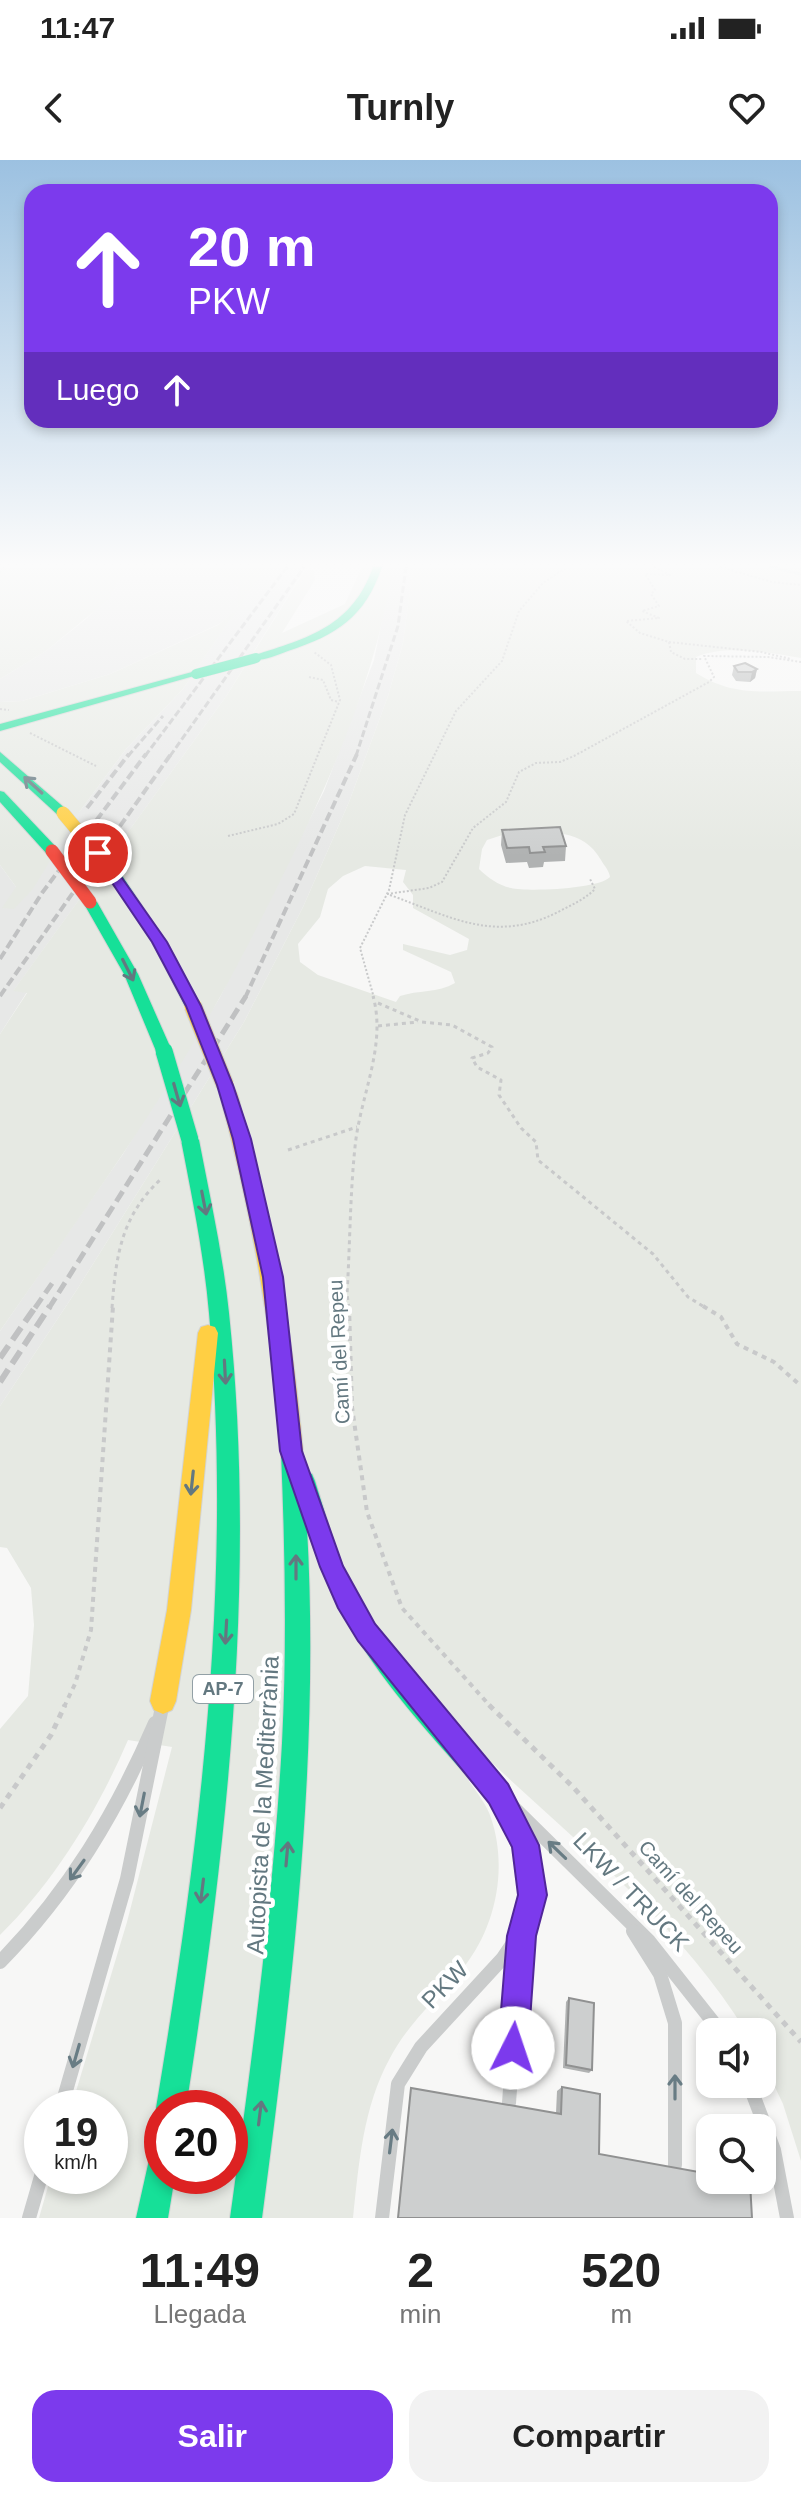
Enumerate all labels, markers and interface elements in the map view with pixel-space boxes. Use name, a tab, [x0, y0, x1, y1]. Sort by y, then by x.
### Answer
text: 11:47	[40, 11, 115, 44]
icon: back	[32, 86, 76, 130]
icon: heart	[725, 86, 769, 130]
text: Turnly	[347, 87, 454, 128]
text: 20 m	[188, 215, 316, 278]
icon: ahead	[56, 216, 160, 320]
text: PKW	[188, 281, 270, 322]
icon: ahead	[155, 368, 199, 412]
text: Luego	[56, 373, 139, 406]
one-way arrow	[24, 776, 44, 794]
pin	[64, 819, 132, 887]
icon: arrive	[76, 831, 120, 875]
one-way arrow	[121, 957, 137, 981]
one-way arrow	[170, 1082, 185, 1108]
one-way arrow	[197, 1190, 212, 1215]
street label: Camí del Repeu	[324, 1279, 354, 1425]
one-way arrow	[218, 1358, 233, 1385]
one-way arrow	[184, 1470, 199, 1496]
one-way arrow	[288, 1554, 304, 1581]
one-way arrow	[218, 1618, 233, 1645]
street label: Autopista de la Mediterrània	[241, 1654, 284, 1955]
road number: AP-7	[193, 1675, 253, 1703]
one-way arrow	[134, 1792, 149, 1817]
street label: LKW / TRUCK	[568, 1827, 695, 1957]
street label: Camí del Repeu	[634, 1836, 748, 1958]
one-way arrow	[547, 1840, 567, 1859]
one-way arrow	[280, 1841, 295, 1868]
one-way arrow	[69, 1858, 85, 1880]
one-way arrow	[195, 1877, 210, 1904]
street label: PKW	[416, 1955, 474, 2014]
position arrow	[471, 2006, 555, 2090]
map controls	[696, 2018, 776, 2194]
button: sound	[696, 2018, 776, 2098]
one-way arrow	[68, 2043, 83, 2069]
one-way arrow	[667, 2074, 683, 2101]
speed limit sign: 20	[144, 2090, 248, 2194]
one-way arrow	[253, 2101, 268, 2126]
text: 19	[54, 2110, 98, 2154]
button: search	[696, 2114, 776, 2194]
one-way arrow	[384, 2128, 399, 2154]
text: km/h	[54, 2151, 98, 2173]
text: 11:49	[140, 2244, 260, 2297]
text: 2	[407, 2244, 434, 2297]
text: 520	[581, 2244, 661, 2297]
text: Llegada	[154, 2299, 246, 2329]
text: min	[400, 2299, 441, 2329]
text: m	[610, 2299, 632, 2329]
button: Salir	[32, 2390, 393, 2482]
button: Compartir	[409, 2390, 769, 2482]

